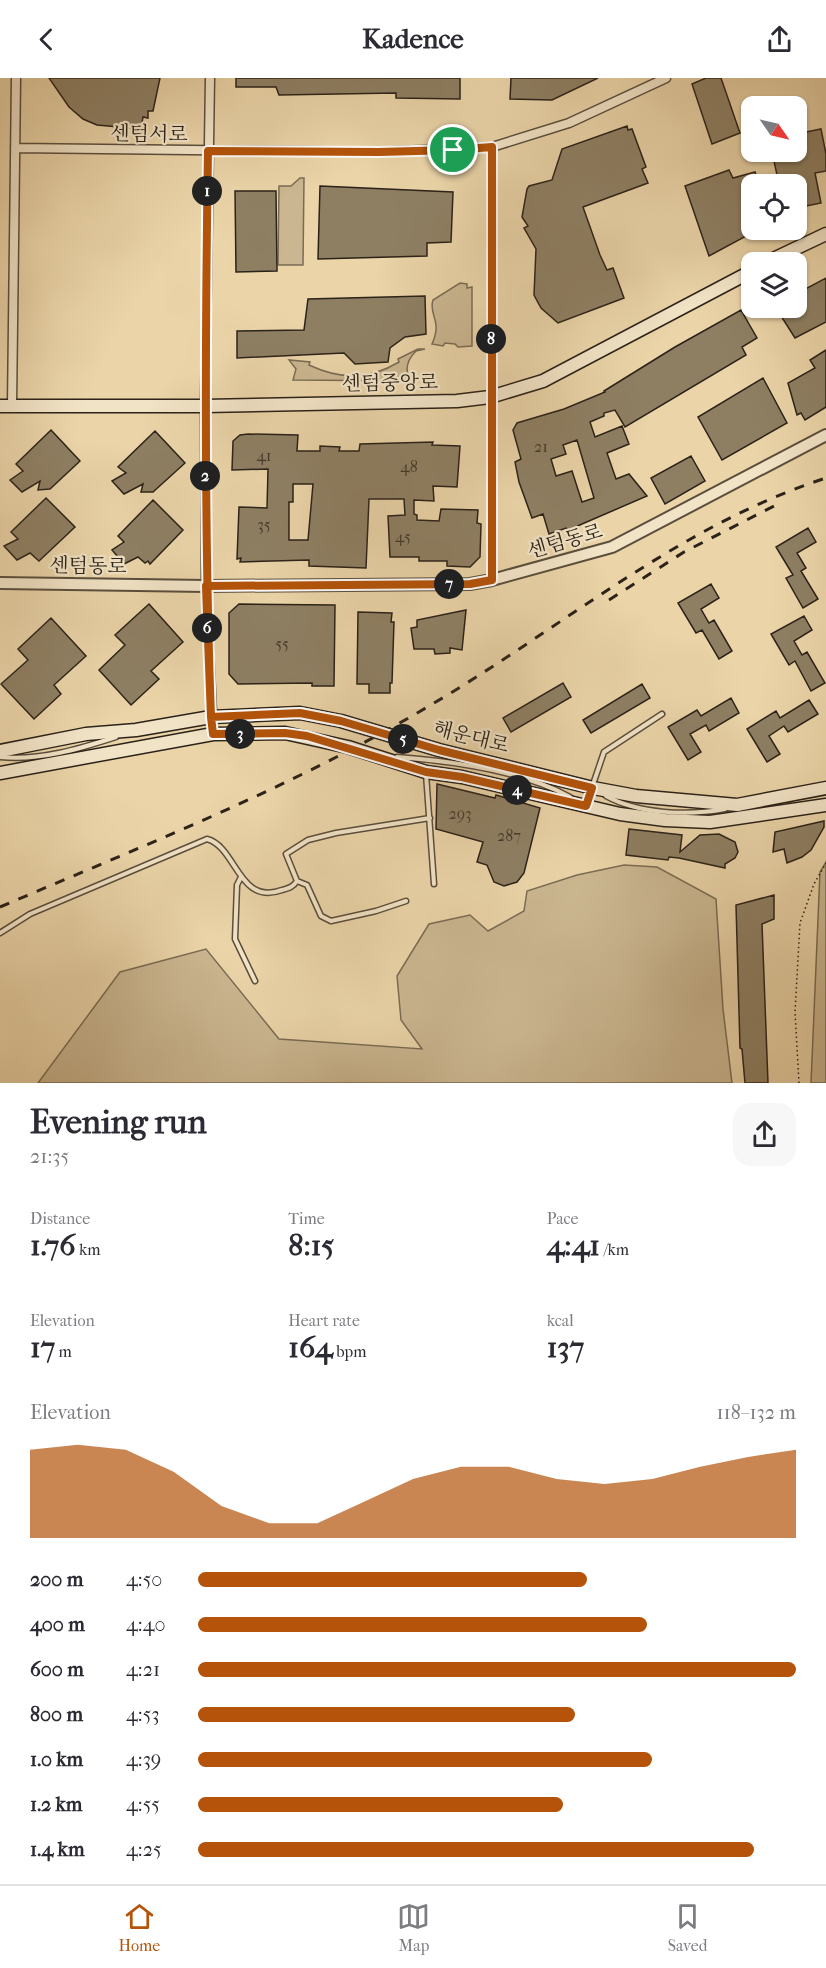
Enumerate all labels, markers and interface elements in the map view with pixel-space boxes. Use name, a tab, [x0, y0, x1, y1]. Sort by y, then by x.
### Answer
icon: back	[30, 23, 63, 56]
text: Kadence	[362, 23, 464, 55]
icon: share	[763, 23, 796, 56]
north arrow	[741, 96, 807, 162]
map controls	[741, 96, 807, 318]
street label: 센텀서로	[110, 122, 188, 146]
pin	[427, 124, 478, 175]
icon: arrive	[436, 133, 469, 166]
button: locate	[741, 174, 807, 240]
pin: 1	[192, 176, 222, 206]
text: 1	[204, 181, 210, 200]
button: layers	[741, 252, 807, 318]
pin: 8	[476, 324, 506, 354]
text: 8	[487, 329, 495, 348]
street label: 센텀중앙로	[342, 371, 438, 395]
house number: 21	[534, 437, 548, 456]
house number: 41	[256, 446, 272, 465]
house number: 48	[400, 457, 418, 476]
pin: 2	[190, 461, 220, 491]
text: 2	[201, 466, 209, 485]
house number: 35	[257, 515, 271, 534]
street label: 센텀동로	[525, 519, 605, 563]
house number: 45	[395, 527, 411, 546]
street label: 센텀동로	[49, 554, 127, 578]
pin: 7	[434, 569, 464, 599]
text: 7	[445, 574, 453, 593]
pin: 6	[192, 613, 222, 643]
text: 6	[203, 618, 211, 637]
house number: 55	[275, 634, 289, 653]
street label: 해운대로	[431, 716, 511, 758]
pin: 3	[225, 719, 255, 749]
text: 3	[237, 724, 243, 743]
pin: 5	[388, 724, 418, 754]
text: 5	[400, 729, 406, 748]
pin: 4	[502, 775, 532, 805]
text: 4	[512, 780, 522, 799]
house number: 293	[448, 804, 472, 823]
house number: 287	[497, 826, 521, 845]
text: Evening run	[30, 1103, 207, 1142]
button: share	[733, 1103, 796, 1166]
text: 21:35	[30, 1145, 69, 1168]
text: Distance	[30, 1209, 90, 1228]
text: Time	[288, 1209, 325, 1228]
text: Pace	[547, 1209, 579, 1228]
text: 1.76	[30, 1228, 76, 1263]
text: 8:15	[288, 1228, 334, 1263]
text: 4:41	[547, 1228, 600, 1263]
text: km	[76, 1240, 101, 1259]
text: /km	[600, 1240, 629, 1259]
text: Elevation	[30, 1311, 95, 1330]
text: Heart rate	[288, 1311, 360, 1330]
text: kcal	[547, 1311, 574, 1330]
text: 17	[30, 1330, 55, 1365]
text: 164	[288, 1330, 333, 1365]
text: 137	[547, 1330, 584, 1365]
text: m	[55, 1342, 72, 1361]
text: bpm	[333, 1342, 366, 1361]
text: Elevation	[30, 1401, 111, 1424]
text: 118–132 m	[716, 1401, 796, 1424]
text: 200 m	[30, 1568, 83, 1591]
text: 4:50	[126, 1568, 162, 1591]
text: 400 m	[30, 1613, 85, 1636]
text: 4:40	[126, 1613, 166, 1636]
text: 600 m	[30, 1658, 84, 1681]
text: 4:21	[126, 1658, 160, 1681]
text: 800 m	[30, 1703, 83, 1726]
text: 4:53	[126, 1703, 160, 1726]
text: 1.0 km	[30, 1748, 83, 1771]
text: 4:39	[126, 1748, 161, 1771]
text: 1.2 km	[30, 1793, 83, 1816]
text: 4:55	[126, 1793, 160, 1816]
text: 1.4 km	[30, 1838, 85, 1861]
text: 4:25	[126, 1838, 162, 1861]
tab: Home	[119, 1900, 160, 1955]
tab: Map	[397, 1900, 430, 1955]
tab: Saved	[668, 1900, 707, 1955]

